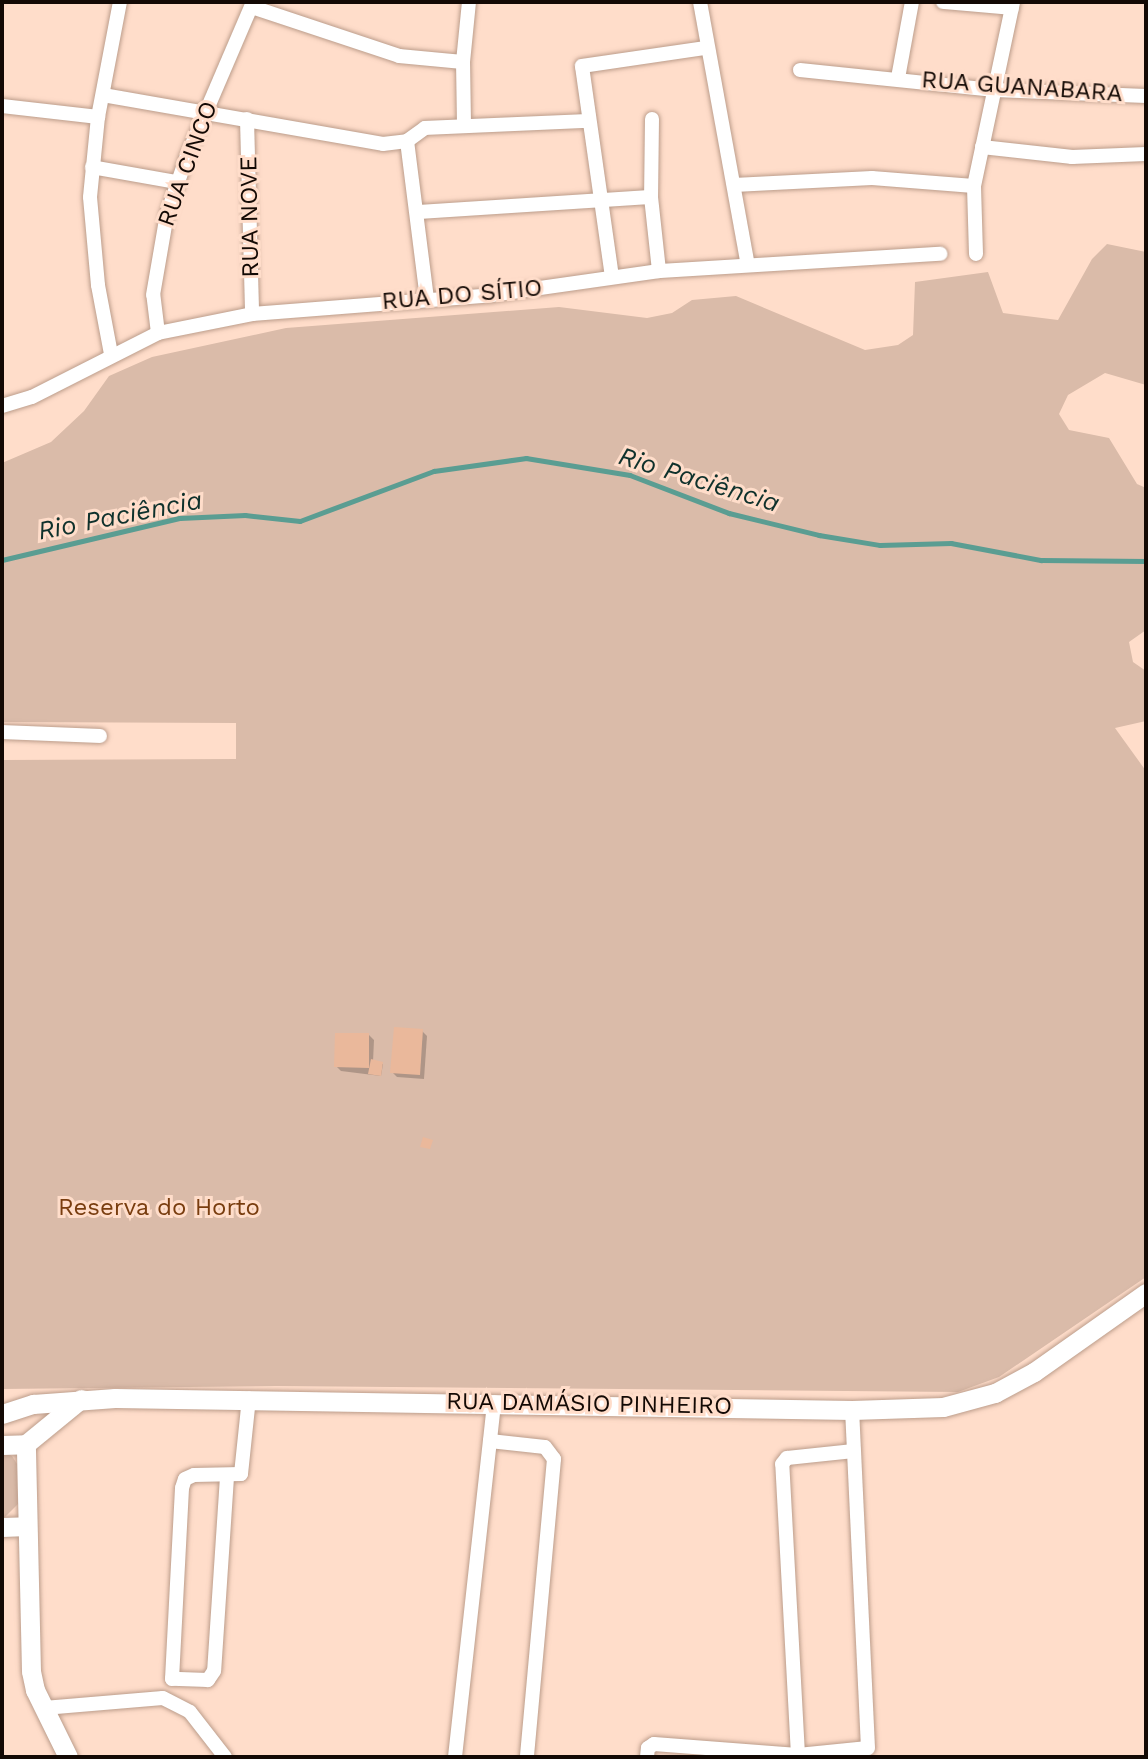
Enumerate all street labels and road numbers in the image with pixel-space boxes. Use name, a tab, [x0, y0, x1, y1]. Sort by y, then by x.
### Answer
street label: RUA GUANABARA	[920, 66, 1124, 108]
street label: RUA CINCO	[152, 97, 224, 231]
street label: RUA NOVE	[235, 156, 265, 278]
street label: RUA DO SÍTIO	[380, 274, 544, 316]
street label: RUA DAMÁSIO PINHEIRO	[445, 1387, 733, 1421]

